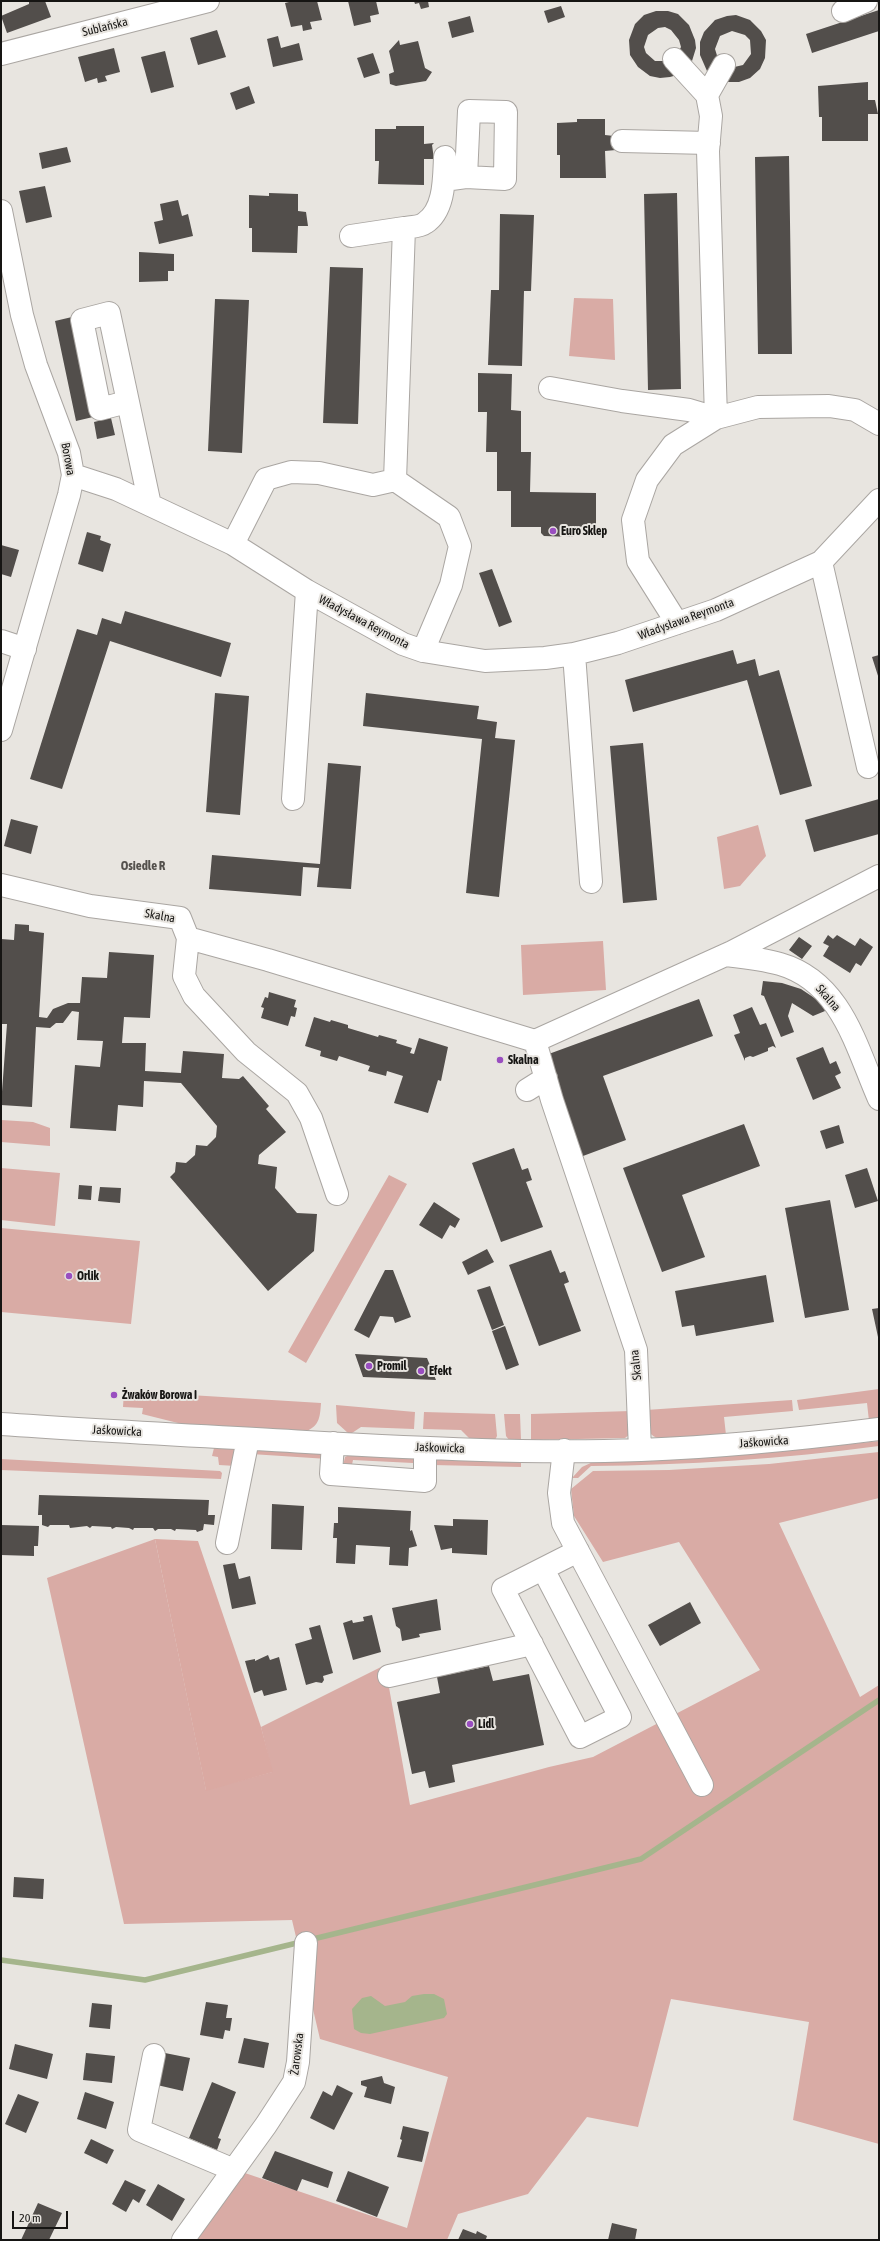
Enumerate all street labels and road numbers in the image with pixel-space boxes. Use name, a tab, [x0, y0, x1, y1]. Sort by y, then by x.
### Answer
street label: Sublańska	[81, 14, 129, 40]
street label: Borowa	[58, 441, 78, 477]
street label: Władysława Reymonta	[316, 592, 412, 652]
street label: Władysława Reymonta	[636, 595, 736, 643]
street label: Skalna	[144, 906, 176, 926]
street label: Skalna	[813, 982, 843, 1014]
street label: Skalna	[627, 1349, 645, 1381]
street label: Jaśkowicka	[92, 1423, 142, 1439]
street label: Jaśkowicka	[739, 1433, 789, 1451]
street label: Jaśkowicka	[415, 1440, 465, 1456]
street label: Żarowska	[287, 2032, 307, 2076]

